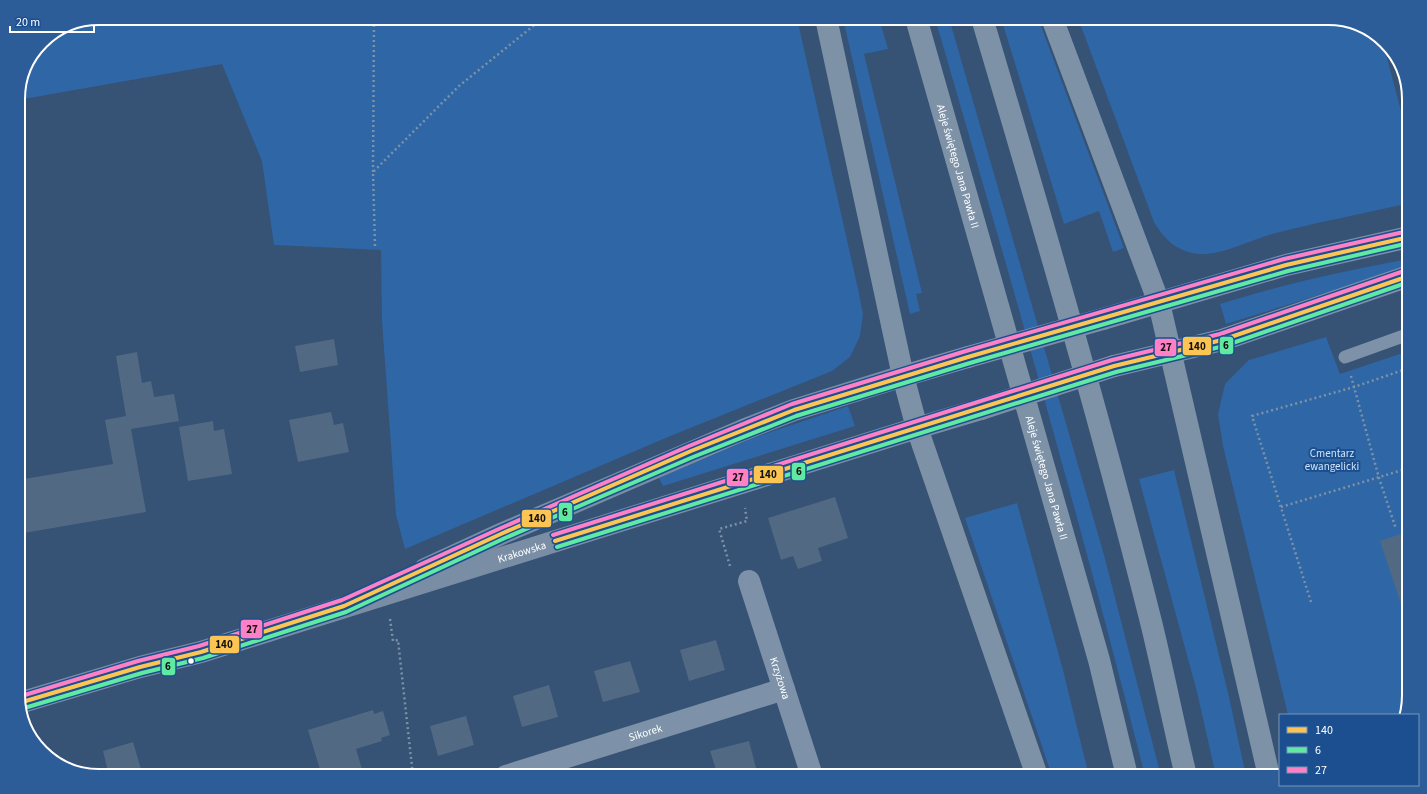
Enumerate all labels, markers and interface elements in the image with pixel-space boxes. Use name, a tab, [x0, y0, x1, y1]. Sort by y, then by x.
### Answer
scale bar	[10, 8, 94, 34]
text: 20 m	[16, 14, 40, 31]
street label: Aleje świętego Jana Pawła II	[933, 102, 983, 230]
line badge: 140	[1182, 336, 1212, 356]
line badge: 6	[1219, 336, 1234, 355]
line badge: 27	[1154, 338, 1177, 357]
text: 6	[1223, 338, 1229, 353]
text: 140	[1188, 339, 1206, 354]
text: 27	[1160, 340, 1172, 355]
street label: Aleje świętego Jana Pawła II	[1022, 414, 1072, 542]
park label: Cmentarz ewangelicki	[1305, 446, 1359, 474]
line badge: 6	[791, 462, 806, 481]
text: 6	[796, 464, 802, 479]
line badge: 140	[753, 465, 784, 484]
text: 140	[759, 467, 777, 482]
line badge: 27	[726, 468, 749, 487]
text: 27	[732, 470, 744, 485]
line badge: 6	[558, 502, 573, 522]
text: 6	[562, 505, 568, 520]
line badge: 140	[521, 509, 552, 528]
text: 140	[528, 511, 546, 526]
street label: Krakowska	[495, 537, 548, 566]
line badge: 27	[240, 619, 263, 639]
text: 27	[246, 622, 258, 637]
line badge: 140	[209, 635, 240, 654]
text: 140	[215, 637, 233, 652]
street label: Krzyżowa	[767, 655, 794, 701]
unlabelled marker	[186, 656, 196, 666]
line badge: 6	[161, 657, 176, 676]
text: 6	[165, 659, 171, 674]
legend	[1279, 714, 1419, 786]
street label: Sikorek	[627, 720, 665, 745]
text: 140	[1315, 722, 1333, 739]
text: 6	[1315, 742, 1321, 759]
text: 27	[1315, 762, 1327, 779]

